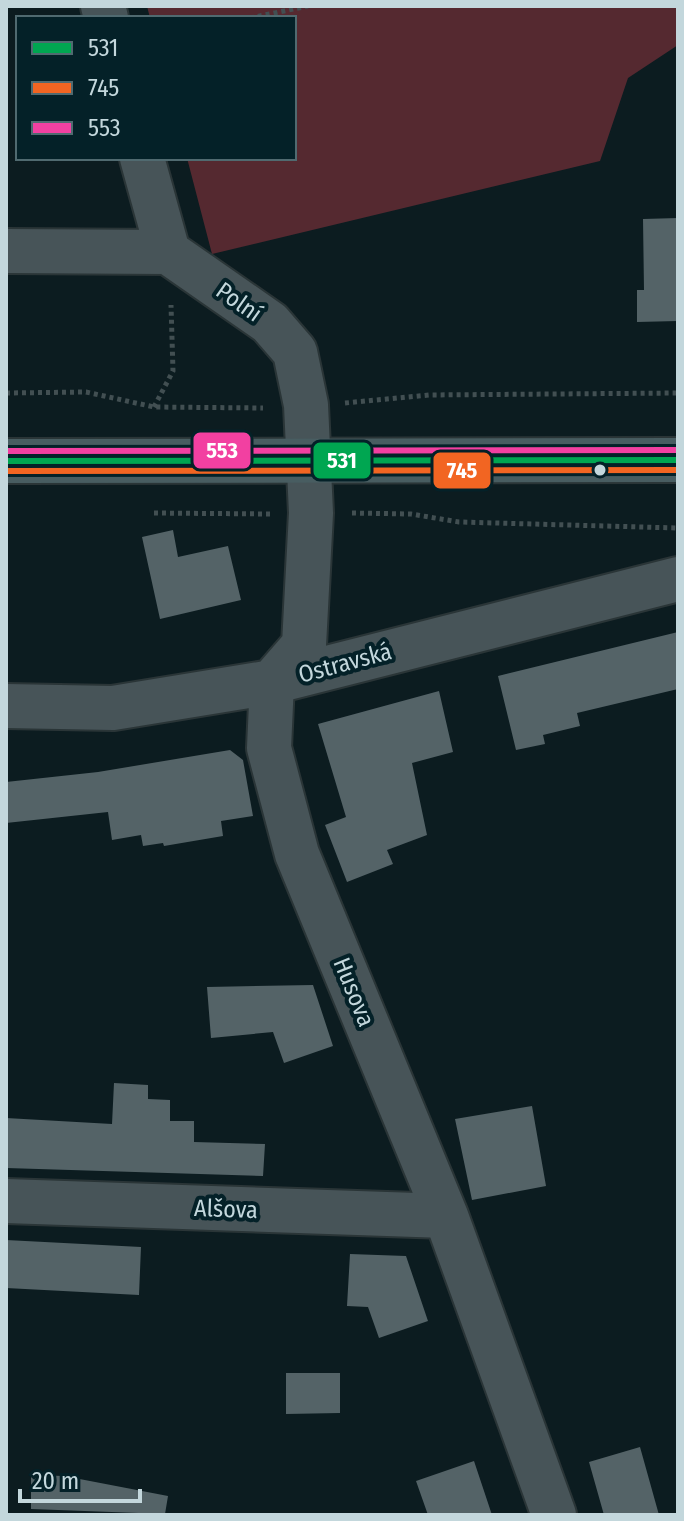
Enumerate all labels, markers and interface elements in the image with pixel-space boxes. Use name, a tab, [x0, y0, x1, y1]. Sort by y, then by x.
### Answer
legend	[16, 16, 296, 160]
text: 531	[88, 34, 118, 62]
text: 745	[88, 74, 119, 102]
text: 553	[88, 114, 121, 142]
street label: Polní	[211, 276, 267, 328]
line badge: 553	[192, 431, 252, 470]
text: 553	[206, 437, 238, 464]
line badge: 531	[312, 441, 372, 480]
text: 531	[327, 447, 357, 474]
line badge: 745	[432, 451, 492, 490]
text: 745	[447, 457, 477, 484]
unlabelled marker	[592, 462, 608, 478]
street label: Ostravská	[295, 637, 395, 689]
street label: Husova	[328, 953, 380, 1031]
street label: Alšova	[194, 1194, 258, 1224]
scale bar	[20, 1453, 140, 1503]
text: 20 m	[32, 1467, 79, 1495]

